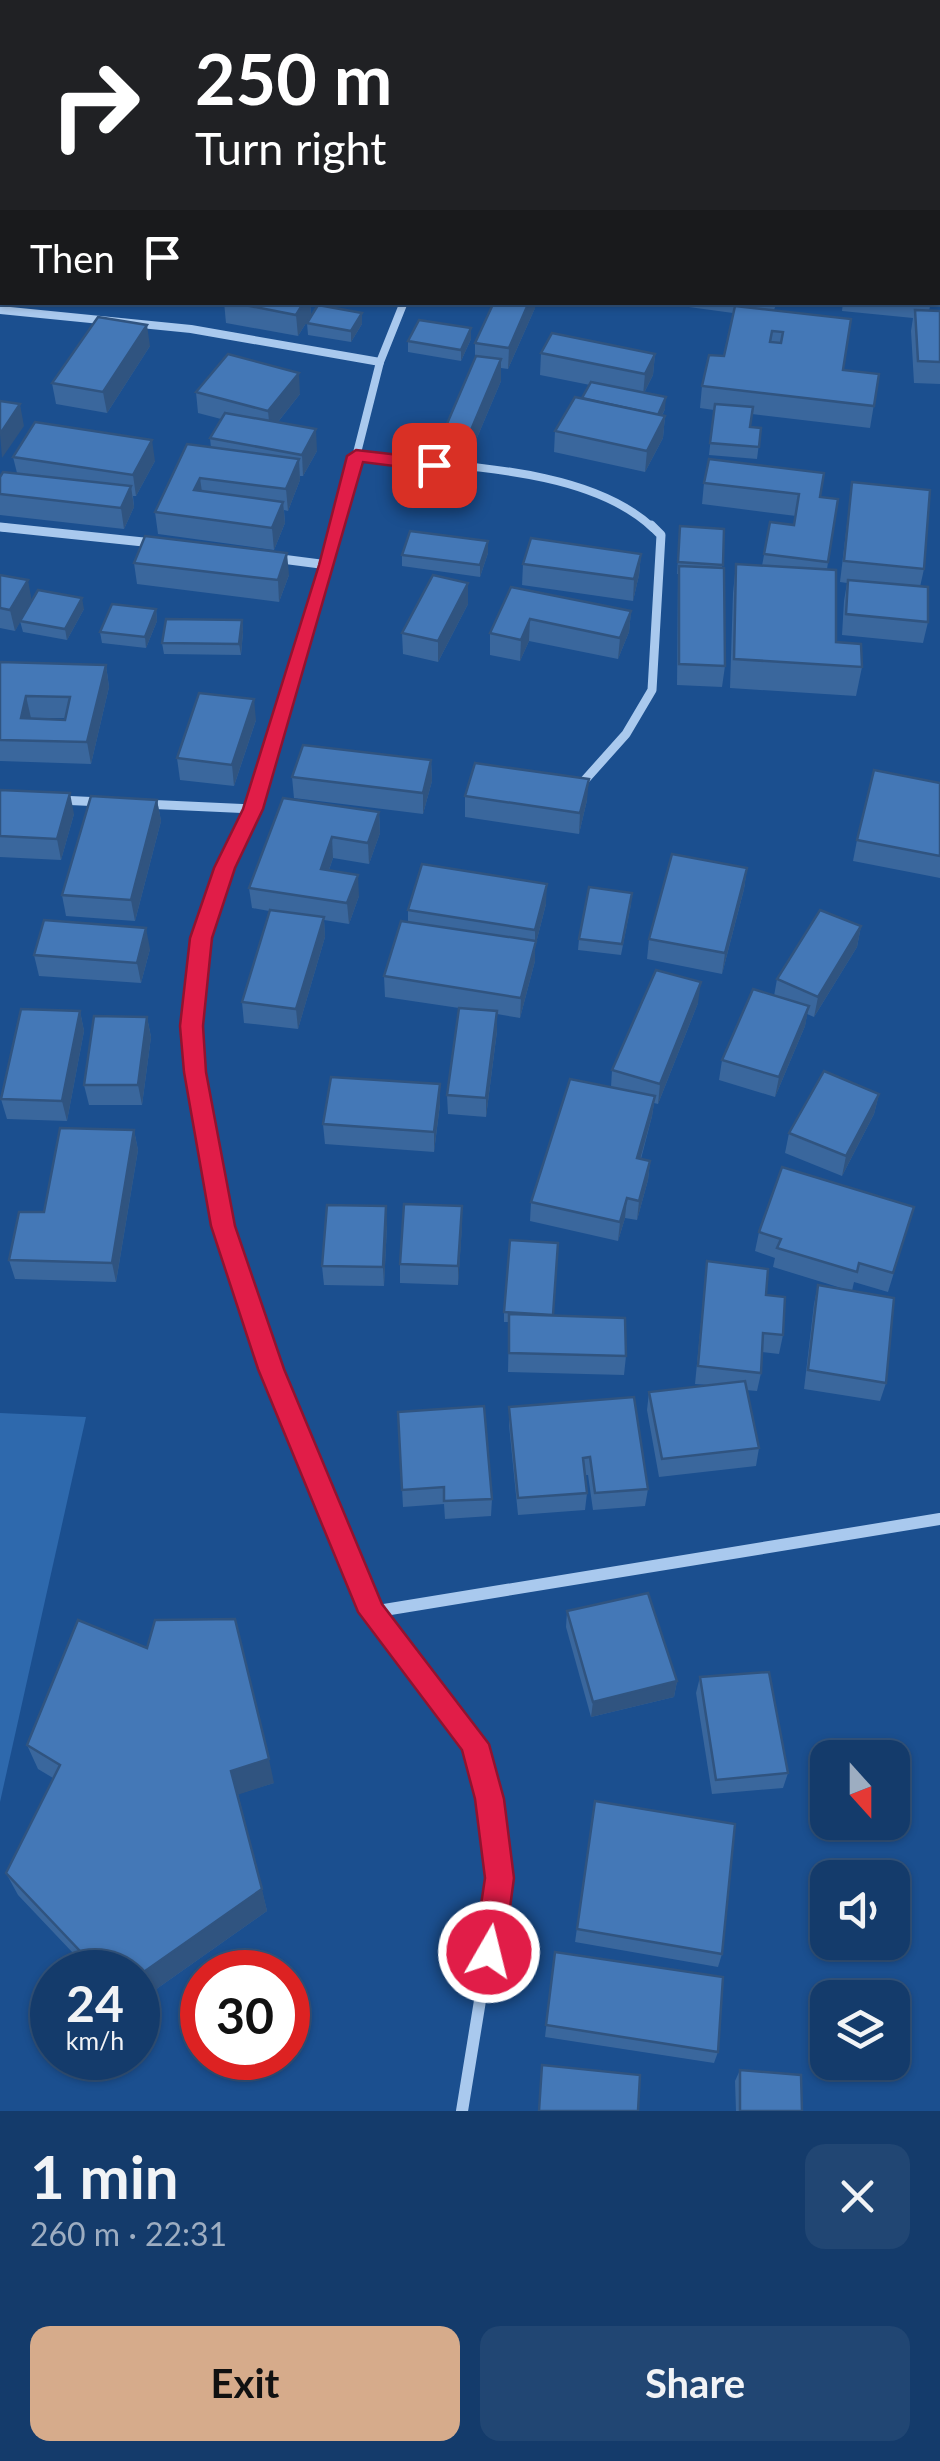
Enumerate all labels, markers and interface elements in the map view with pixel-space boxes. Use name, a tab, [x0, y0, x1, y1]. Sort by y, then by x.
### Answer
text: 250 m	[195, 36, 392, 120]
icon: right	[30, 40, 160, 170]
text: Turn right	[195, 121, 386, 175]
icon: arrive	[135, 230, 190, 285]
text: Then	[30, 235, 115, 281]
pin	[392, 423, 477, 508]
icon: arrive	[407, 438, 462, 493]
north arrow	[810, 1740, 910, 1840]
map controls	[810, 1740, 910, 2080]
button: sound	[810, 1860, 910, 1960]
position arrow	[437, 1900, 541, 2004]
speed limit sign: 30	[180, 1950, 310, 2080]
text: 24	[66, 1973, 124, 2033]
button: layers	[810, 1980, 910, 2080]
text: km/h	[66, 2025, 124, 2055]
text: 1 min	[30, 2140, 179, 2212]
button: close	[805, 2144, 910, 2249]
text: 260 m · 22:31	[30, 2214, 227, 2253]
button: Exit	[30, 2326, 460, 2441]
button: Share	[480, 2326, 910, 2441]

